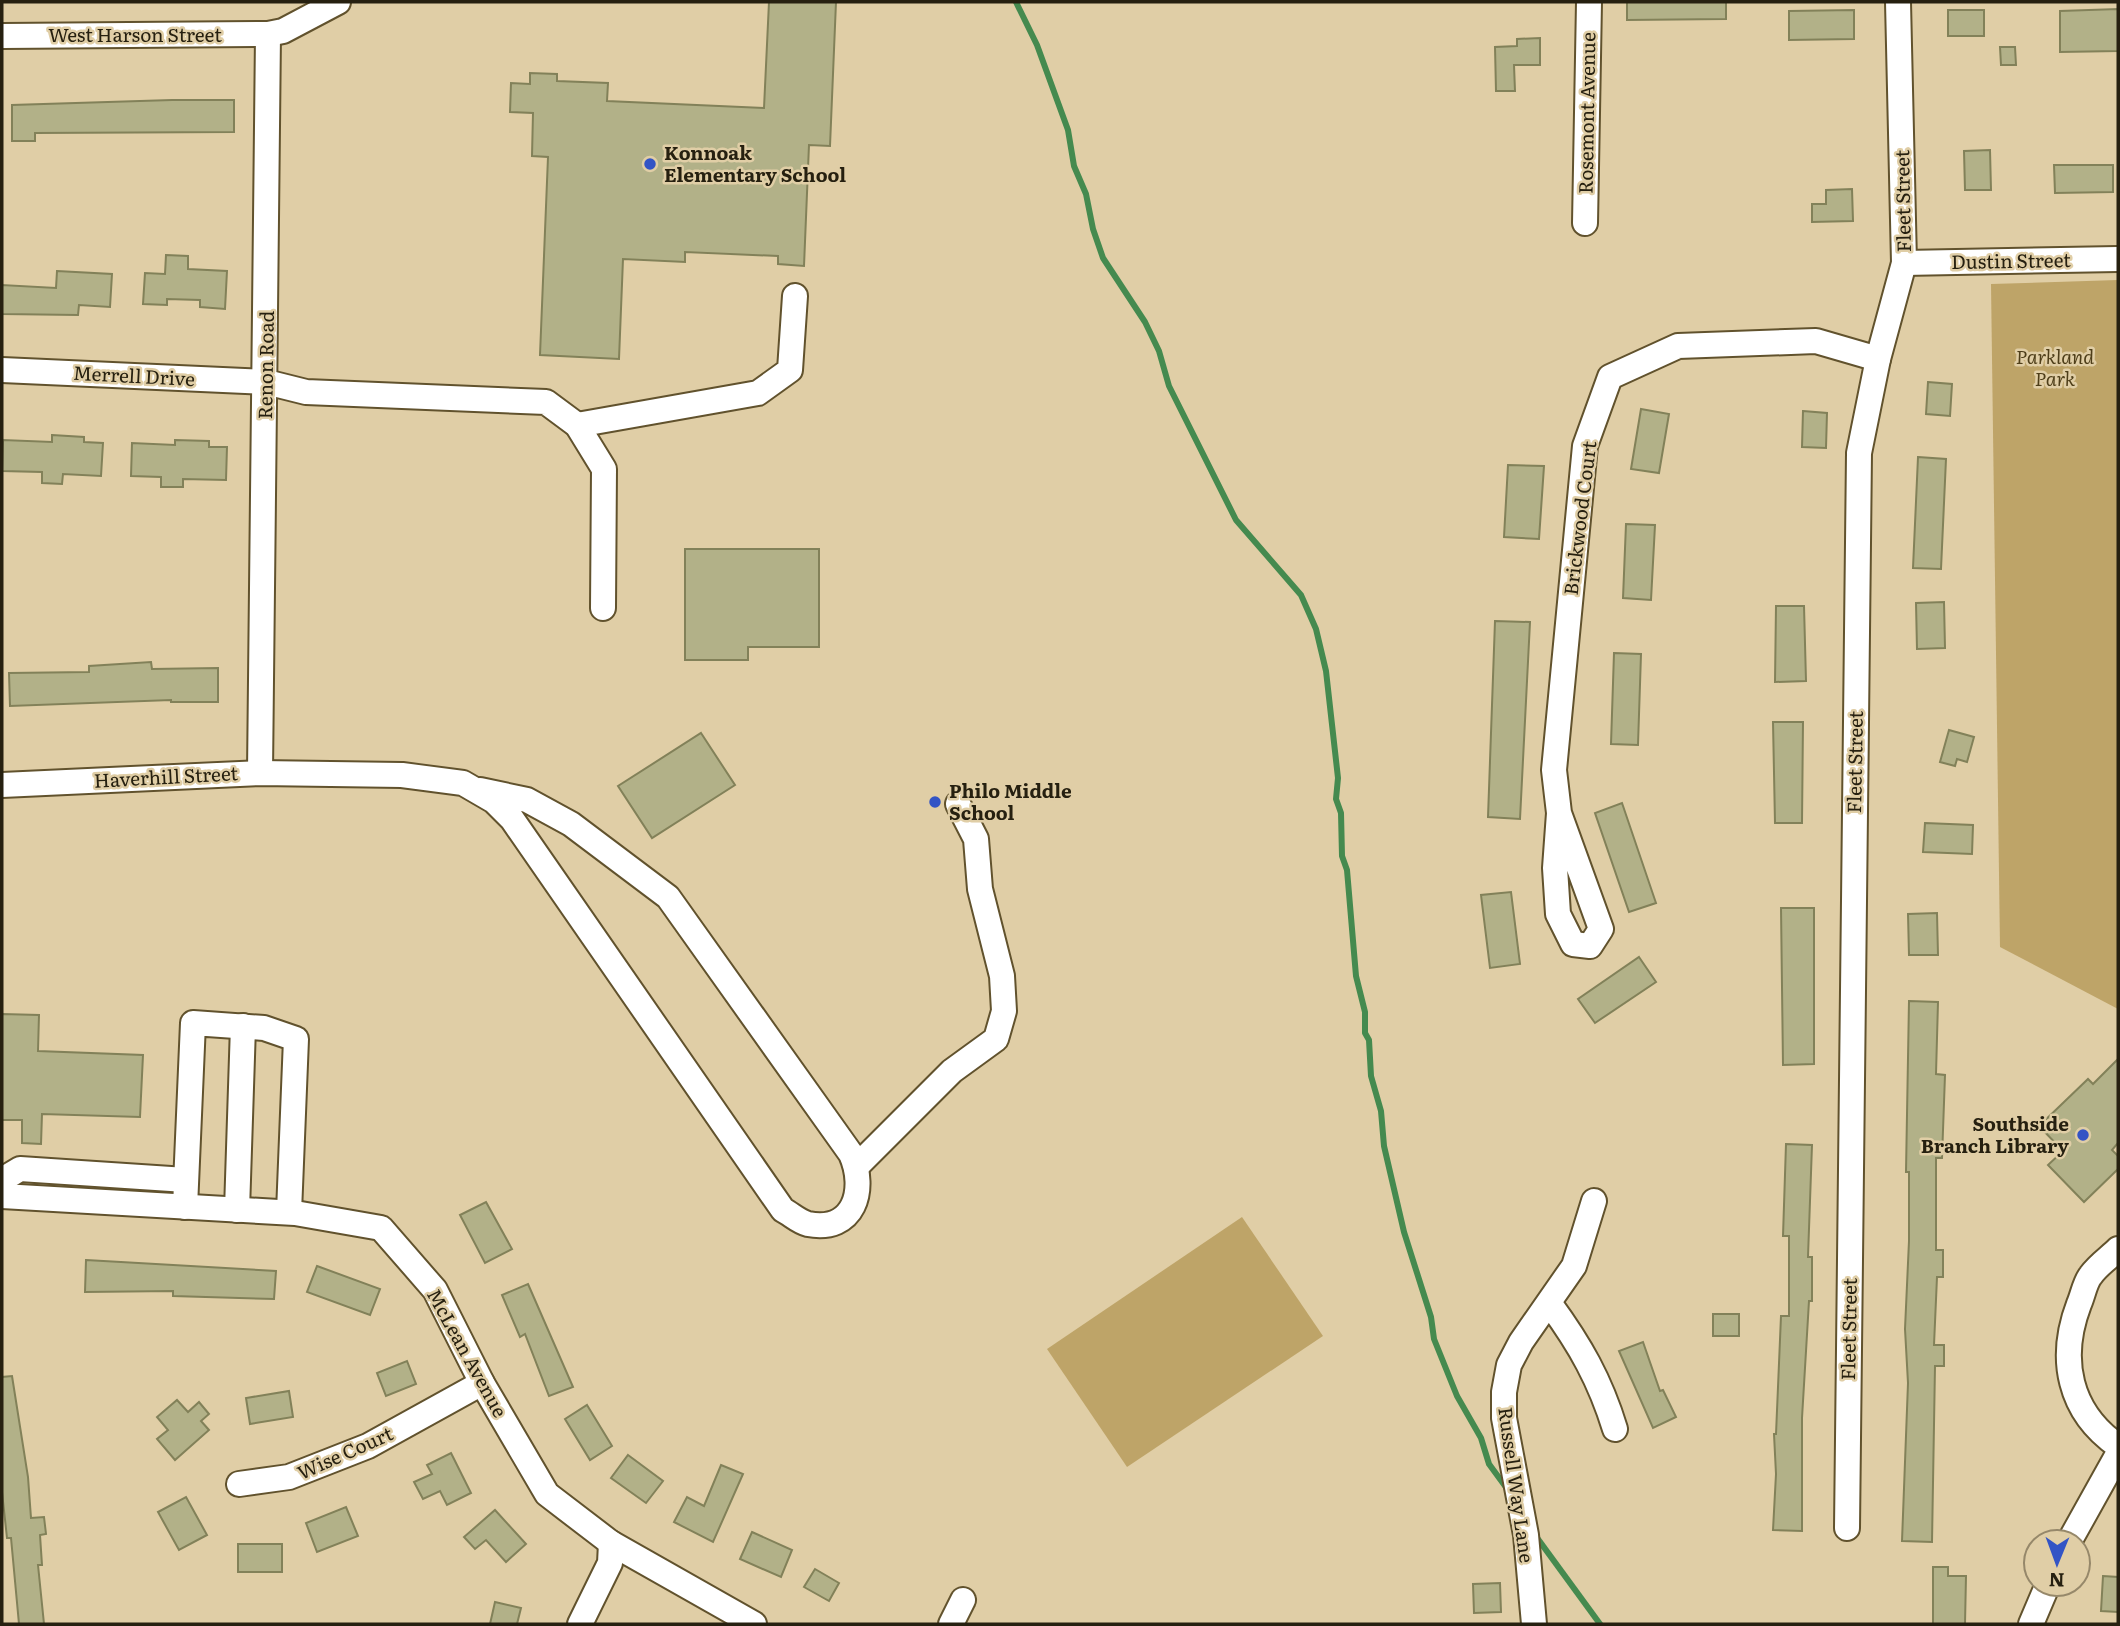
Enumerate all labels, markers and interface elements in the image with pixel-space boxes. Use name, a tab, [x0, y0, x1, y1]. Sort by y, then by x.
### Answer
street label: West Harson Street	[48, 20, 222, 48]
street label: Rosemont Avenue	[1571, 32, 1601, 194]
place label: Konnoak Elementary School	[664, 138, 846, 188]
street label: Fleet Street	[1887, 149, 1917, 253]
marker: Konnoak Elementary School	[642, 156, 658, 172]
street label: Dustin Street	[1951, 245, 2071, 275]
street label: Renon Road	[250, 310, 280, 420]
park label: Parkland Park	[2016, 342, 2094, 392]
street label: Merrell Drive	[72, 358, 196, 392]
street label: Brickwood Court	[1556, 439, 1602, 597]
street label: Fleet Street	[1839, 710, 1869, 814]
street label: Haverhill Street	[93, 758, 239, 794]
place label: Philo Middle School	[949, 776, 1072, 826]
marker: Philo Middle School	[927, 794, 943, 810]
place label: Southside Branch Library	[1921, 1109, 2069, 1159]
marker: Southside Branch Library	[2075, 1127, 2091, 1143]
street label: Fleet Street	[1833, 1277, 1863, 1381]
street label: McLean Avenue	[421, 1283, 515, 1422]
street label: Russell Way Lane	[1492, 1405, 1542, 1565]
street label: Wise Court	[292, 1418, 397, 1486]
north arrow	[2022, 1528, 2092, 1598]
text: N	[2048, 1567, 2065, 1595]

